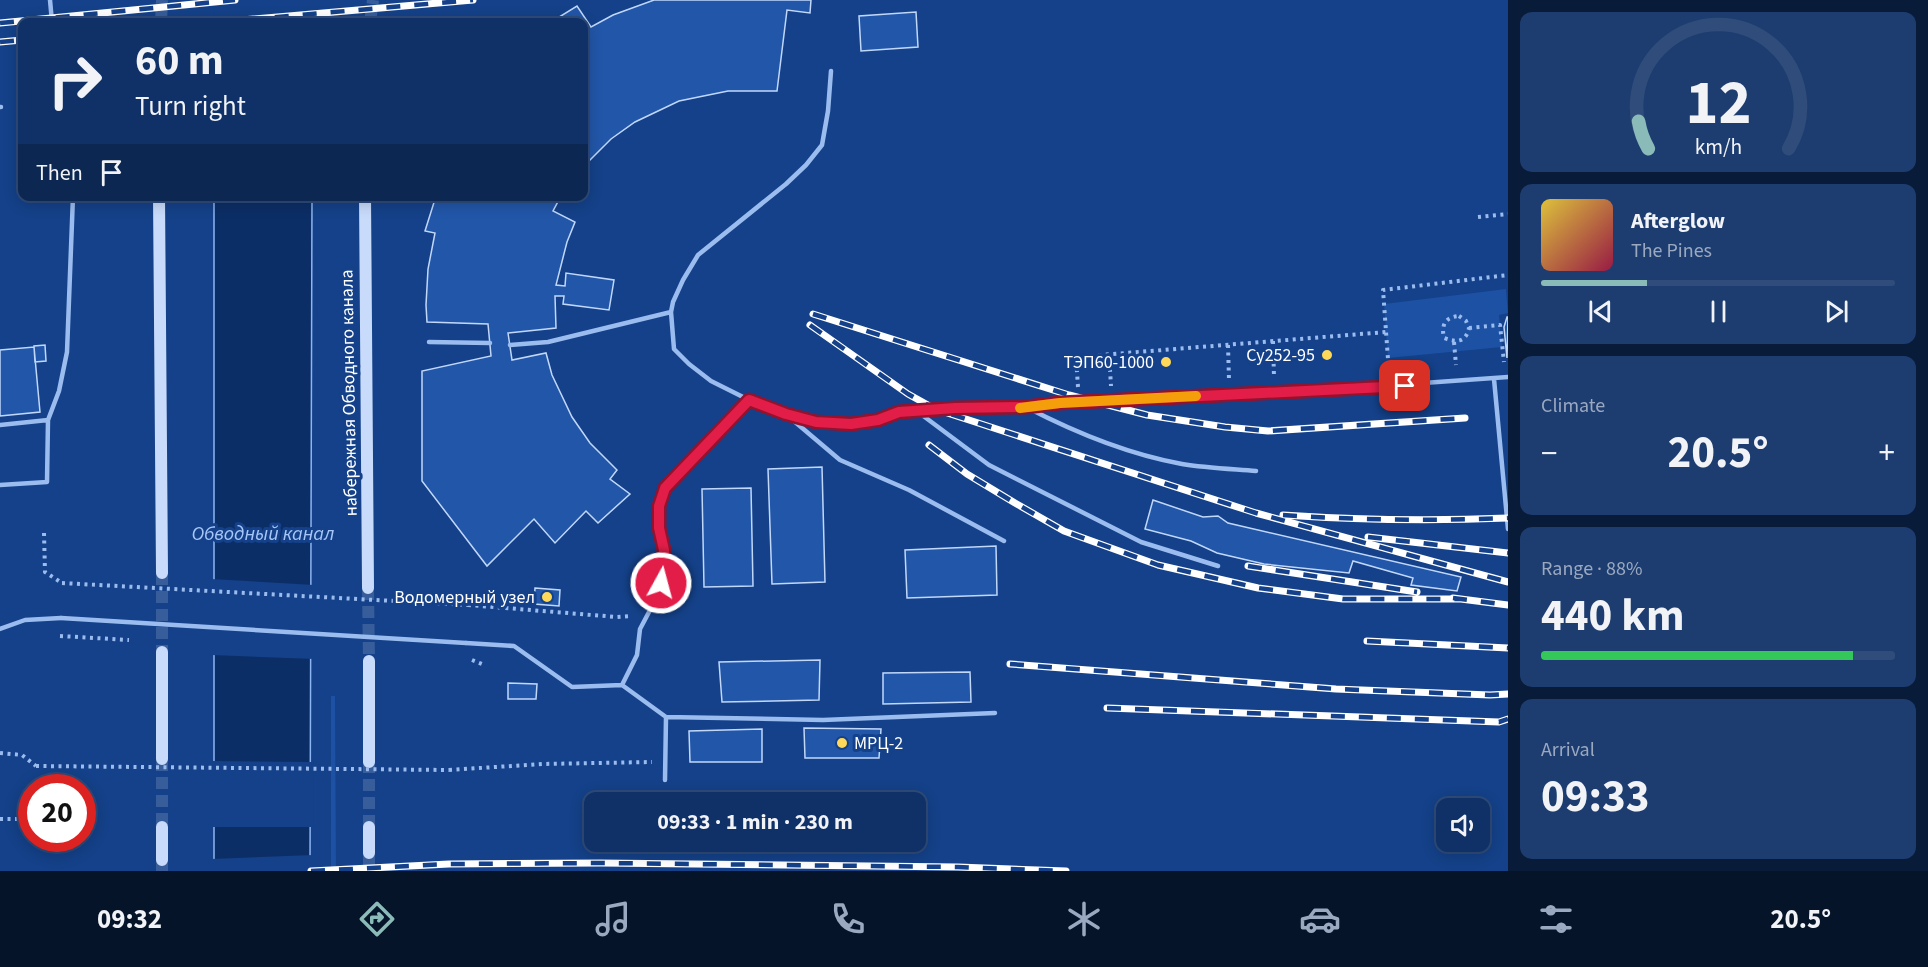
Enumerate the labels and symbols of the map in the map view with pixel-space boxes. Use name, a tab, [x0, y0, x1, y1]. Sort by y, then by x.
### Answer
street label: набережная Обводного канала	[334, 269, 364, 517]
place label: Су252-95	[1246, 343, 1315, 368]
marker: Су252-95	[1320, 348, 1334, 362]
place label: ТЭП60-1000	[1064, 350, 1154, 375]
marker: ТЭП60-1000	[1159, 355, 1173, 369]
pin	[1379, 360, 1430, 411]
water label: Обводный канал	[191, 520, 335, 548]
position arrow	[629, 551, 693, 615]
place label: Водомерный узел	[394, 585, 535, 610]
marker: Водомерный узел	[540, 590, 554, 604]
place label: МРЦ-2	[854, 731, 903, 756]
marker: МРЦ-2	[835, 736, 849, 750]
speed limit sign: 20	[18, 774, 96, 852]

